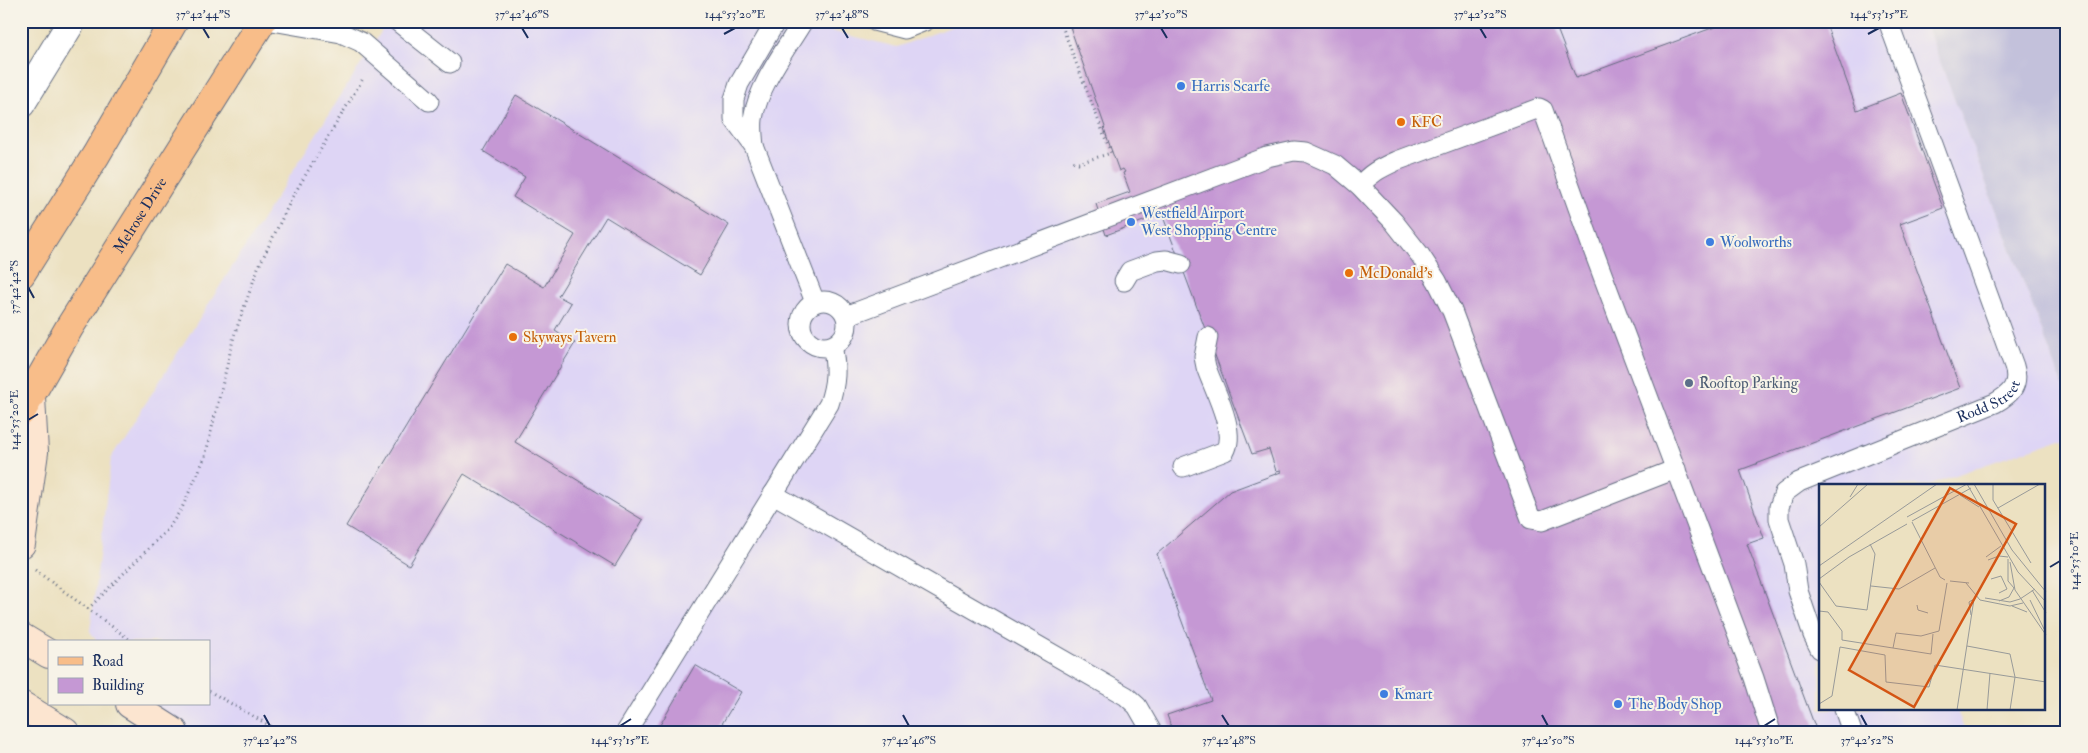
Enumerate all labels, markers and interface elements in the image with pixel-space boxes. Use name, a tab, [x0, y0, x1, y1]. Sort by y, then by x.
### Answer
text: 37°42'44"S	[176, 7, 230, 22]
text: 37°42'46"S	[495, 7, 549, 22]
text: 144°53'20"E	[705, 7, 766, 22]
text: 37°42'48"S	[815, 7, 869, 22]
text: 37°42'50"S	[1134, 7, 1188, 22]
text: 37°42'52"S	[1453, 7, 1507, 22]
text: 144°53'15"E	[1850, 7, 1908, 22]
place label: Harris Scarfe	[1191, 77, 1270, 96]
marker: Harris Scarfe	[1175, 80, 1187, 92]
place label: KFC	[1411, 113, 1442, 132]
marker: KFC	[1395, 116, 1407, 128]
street label: Melrose Drive	[109, 174, 171, 257]
place label: Westfield Airport West Shopping Centre	[1140, 204, 1277, 241]
marker: Westfield Airport West Shopping Centre	[1125, 216, 1137, 228]
place label: Woolworths	[1719, 233, 1792, 252]
marker: Woolworths	[1704, 236, 1716, 248]
text: 37°42'42"S	[7, 260, 22, 314]
place label: McDonald's	[1359, 264, 1432, 283]
marker: McDonald's	[1343, 267, 1355, 279]
place label: Skyways Tavern	[523, 328, 617, 347]
marker: Skyways Tavern	[507, 331, 519, 343]
place label: Rooftop Parking	[1699, 374, 1799, 394]
marker: Rooftop Parking	[1683, 377, 1695, 389]
street label: Rodd Street	[1954, 378, 2025, 427]
text: 144°53'20"E	[7, 389, 22, 450]
inset map	[1819, 484, 2046, 710]
text: 144°53'10"E	[2067, 531, 2082, 590]
legend	[48, 640, 210, 706]
text: Road	[92, 652, 124, 671]
text: Building	[92, 676, 144, 695]
place label: Kmart	[1394, 685, 1433, 704]
marker: Kmart	[1378, 688, 1390, 700]
place label: The Body Shop	[1628, 695, 1722, 715]
marker: The Body Shop	[1612, 698, 1624, 710]
text: 37°42'42"S	[243, 733, 297, 748]
text: 144°53'15"E	[591, 733, 649, 748]
text: 37°42'46"S	[882, 733, 936, 748]
text: 37°42'48"S	[1202, 733, 1256, 748]
text: 37°42'50"S	[1521, 733, 1575, 748]
text: 144°53'10"E	[1735, 733, 1794, 748]
text: 37°42'52"S	[1840, 733, 1894, 748]

